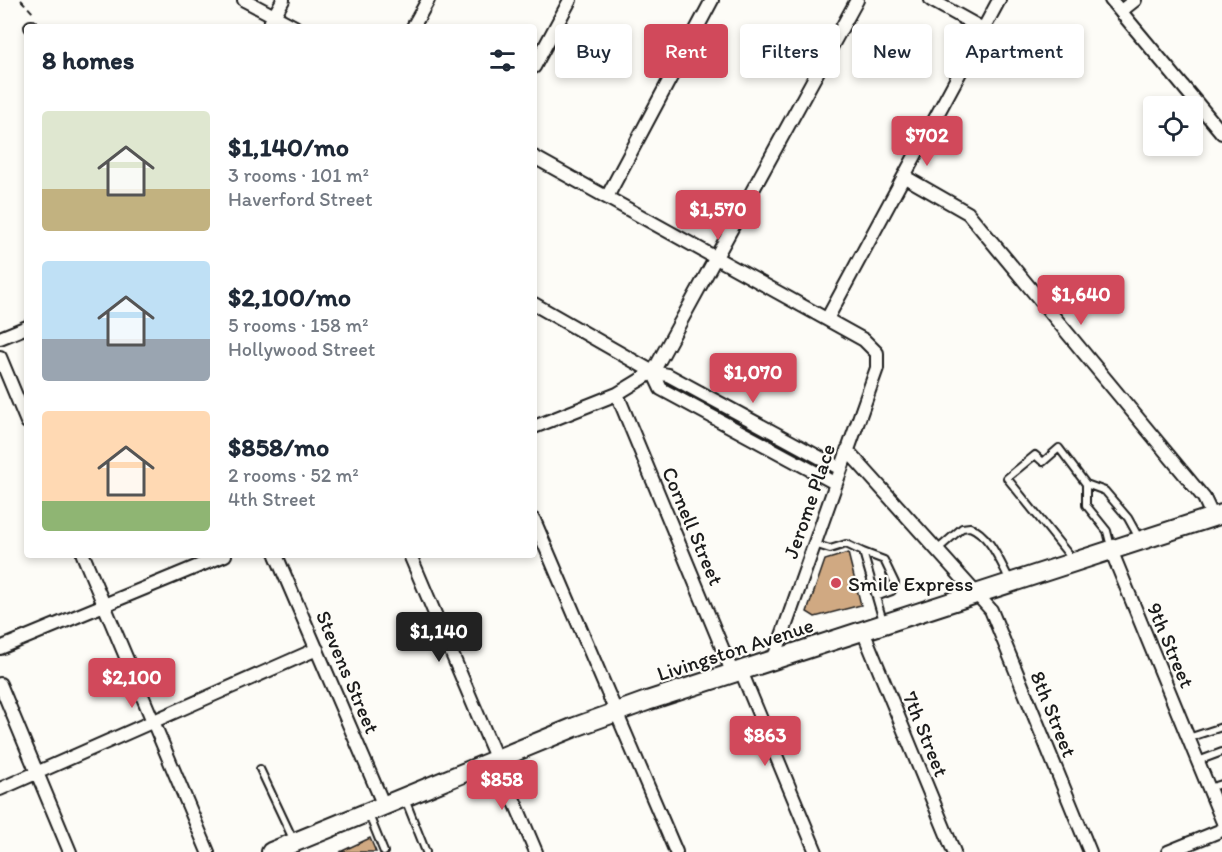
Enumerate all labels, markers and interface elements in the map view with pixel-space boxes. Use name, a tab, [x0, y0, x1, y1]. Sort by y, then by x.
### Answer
chip: Buy	[555, 24, 632, 78]
chip: Rent	[644, 24, 728, 78]
chip: Filters	[740, 24, 840, 78]
chip: New	[852, 24, 932, 78]
chip: Apartment	[944, 24, 1084, 78]
text: 8 homes	[42, 44, 134, 76]
icon: filters	[486, 44, 519, 77]
map controls	[1143, 96, 1203, 156]
button: locate	[1143, 96, 1203, 156]
pin: $702	[891, 116, 963, 167]
text: $702	[906, 123, 948, 147]
text: $1,140/mo	[228, 131, 349, 163]
icon: home	[90, 135, 162, 207]
text: 3 rooms · 101 m²	[228, 163, 369, 187]
text: Haverford Street	[228, 187, 373, 211]
pin: $1,570	[669, 190, 767, 241]
text: $1,570	[690, 197, 746, 221]
pin: $1,640	[1032, 275, 1130, 326]
text: $2,100/mo	[228, 281, 351, 313]
text: $1,640	[1051, 282, 1111, 306]
icon: home	[90, 285, 162, 357]
text: 5 rooms · 158 m²	[228, 313, 369, 337]
text: Hollywood Street	[228, 337, 375, 361]
pin: $1,070	[704, 353, 802, 404]
text: $1,070	[724, 360, 782, 384]
text: $858/mo	[228, 431, 329, 463]
icon: home	[90, 435, 162, 507]
street label: Jerome Place	[778, 440, 840, 562]
text: 2 rooms · 52 m²	[228, 463, 359, 487]
street label: Cornell Street	[657, 463, 729, 589]
text: 4th Street	[228, 487, 315, 511]
place label: Smile Express	[848, 571, 973, 596]
marker: Smile Express	[829, 576, 843, 590]
street label: 9th Street	[1142, 599, 1200, 692]
street label: Stevens Street	[311, 607, 385, 737]
pin: $1,140	[390, 612, 488, 663]
street label: Livingston Avenue	[654, 612, 816, 686]
text: $1,140	[410, 619, 468, 643]
pin: $2,100	[83, 658, 181, 709]
text: $2,100	[102, 665, 162, 689]
street label: 8th Street	[1025, 667, 1083, 761]
street label: 7th Street	[898, 688, 954, 780]
pin: $863	[729, 716, 801, 767]
text: $863	[744, 723, 786, 747]
pin: $858	[466, 760, 538, 811]
text: $858	[481, 767, 523, 791]

